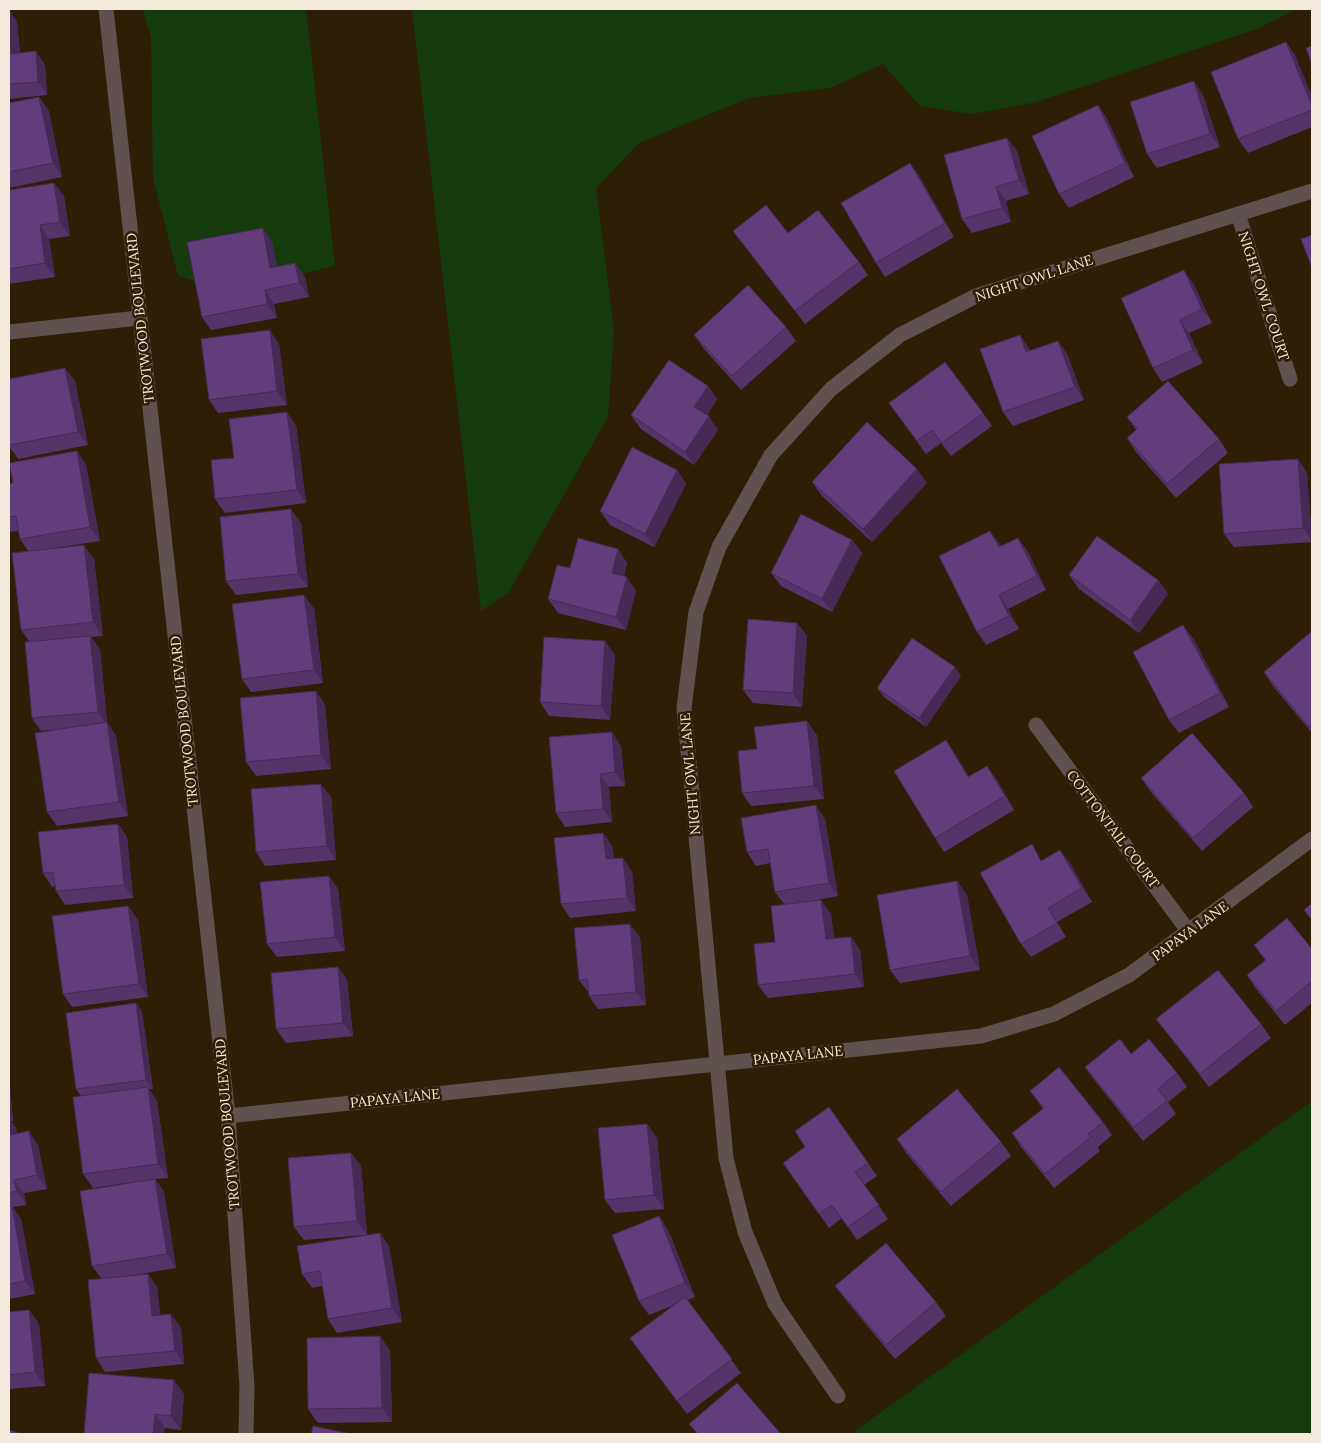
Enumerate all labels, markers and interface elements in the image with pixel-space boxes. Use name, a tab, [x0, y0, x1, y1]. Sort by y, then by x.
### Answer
street label: NIGHT OWL COURT	[1235, 229, 1293, 363]
street label: TROTWOOD BOULEVARD	[122, 232, 158, 404]
street label: NIGHT OWL LANE	[973, 250, 1095, 305]
street label: TROTWOOD BOULEVARD	[166, 635, 202, 807]
street label: NIGHT OWL LANE	[676, 712, 704, 836]
street label: COTTONTAIL COURT	[1063, 766, 1163, 892]
street label: PAPAYA LANE	[1148, 897, 1232, 965]
street label: TROTWOOD BOULEVARD	[211, 1038, 243, 1210]
street label: PAPAYA LANE	[752, 1041, 844, 1069]
street label: PAPAYA LANE	[349, 1084, 441, 1112]

